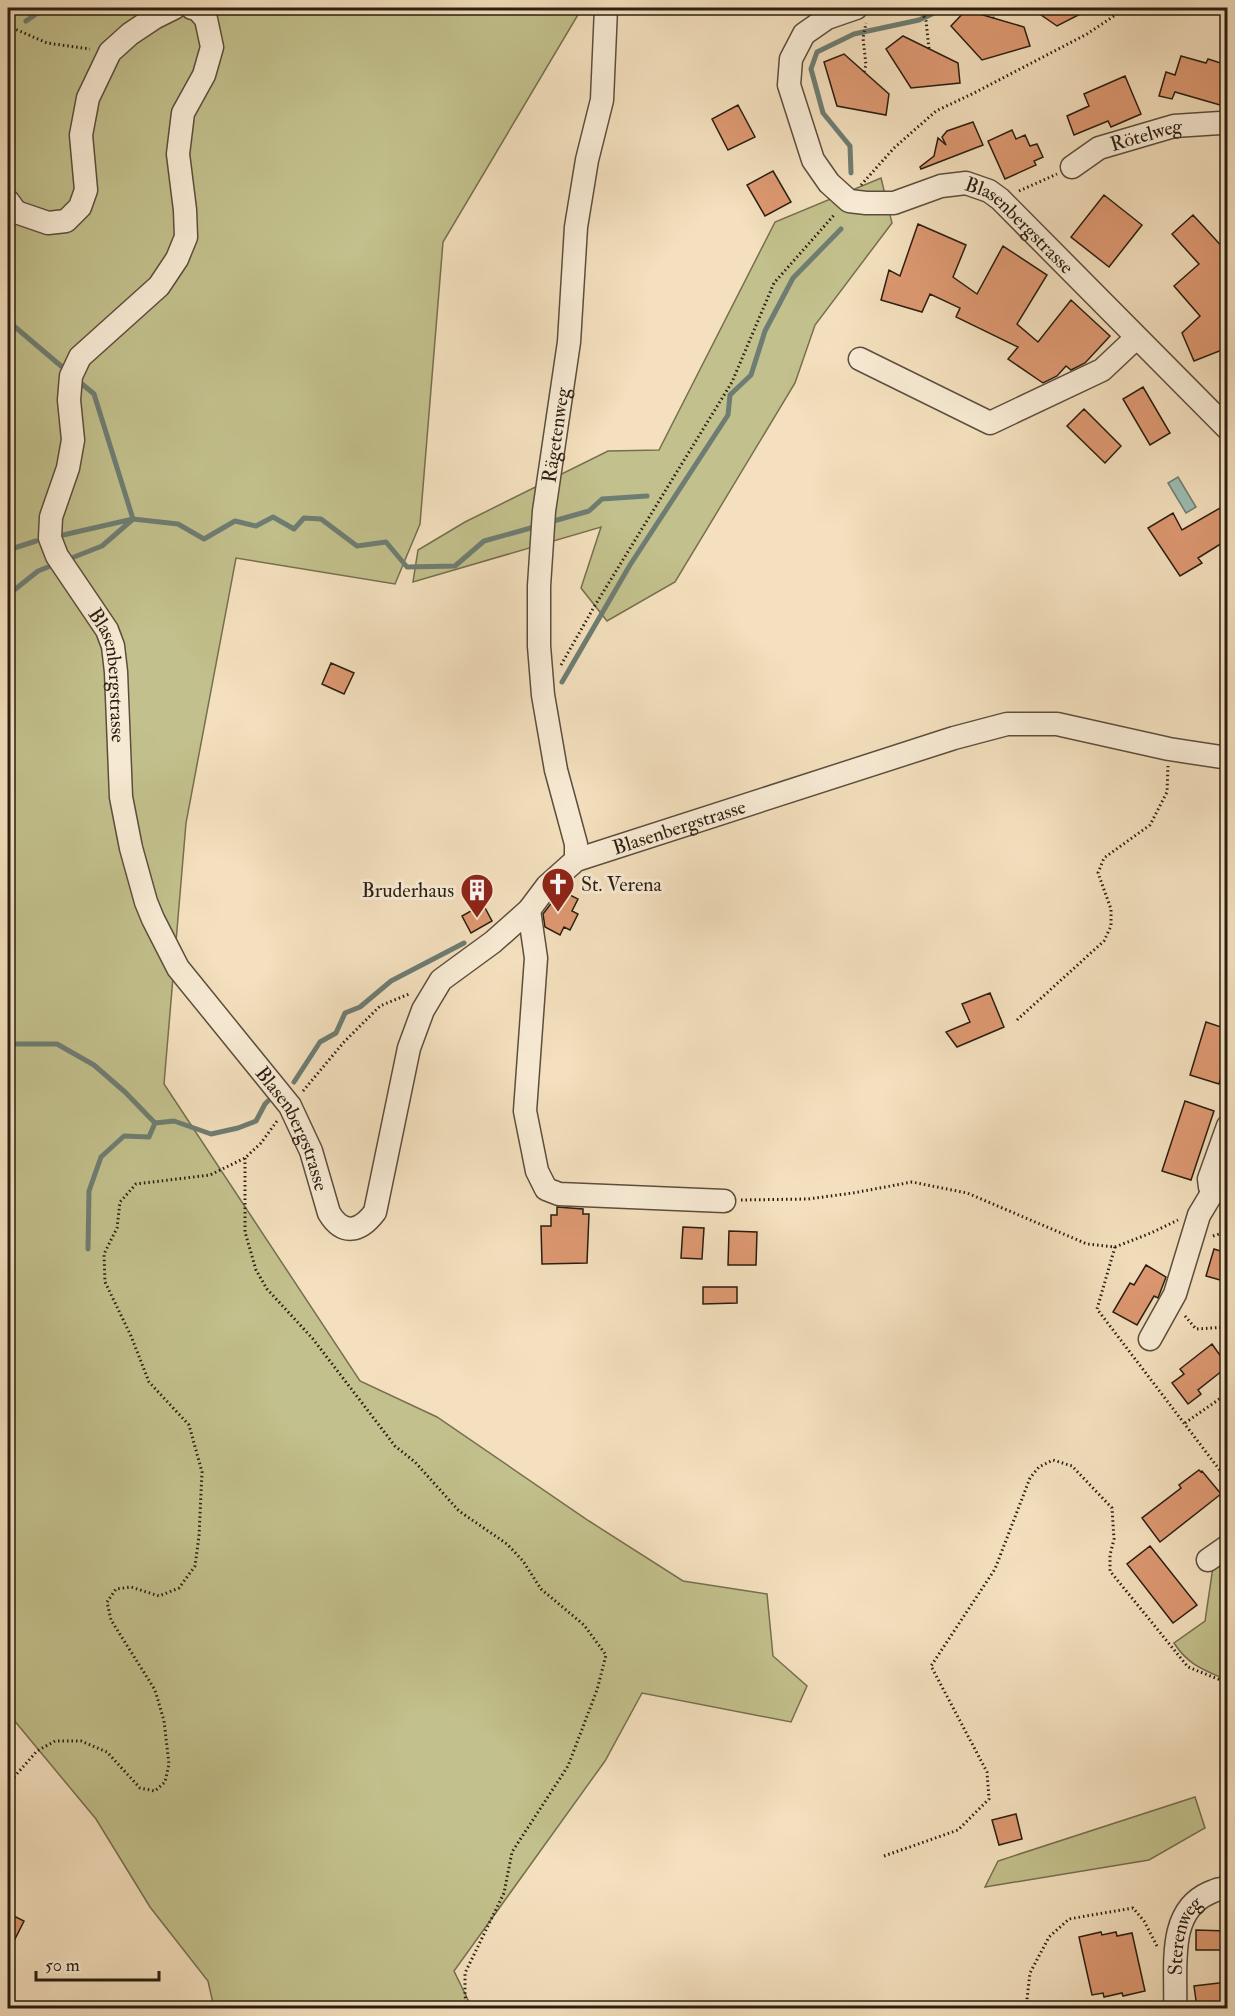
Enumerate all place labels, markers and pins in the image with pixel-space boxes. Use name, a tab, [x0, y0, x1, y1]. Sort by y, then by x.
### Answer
church icon: St. Verena	[540, 866, 576, 913]
building icon: Bruderhaus	[459, 872, 495, 919]
place label: St. Verena	[581, 872, 663, 897]
place label: Bruderhaus	[362, 878, 454, 903]

